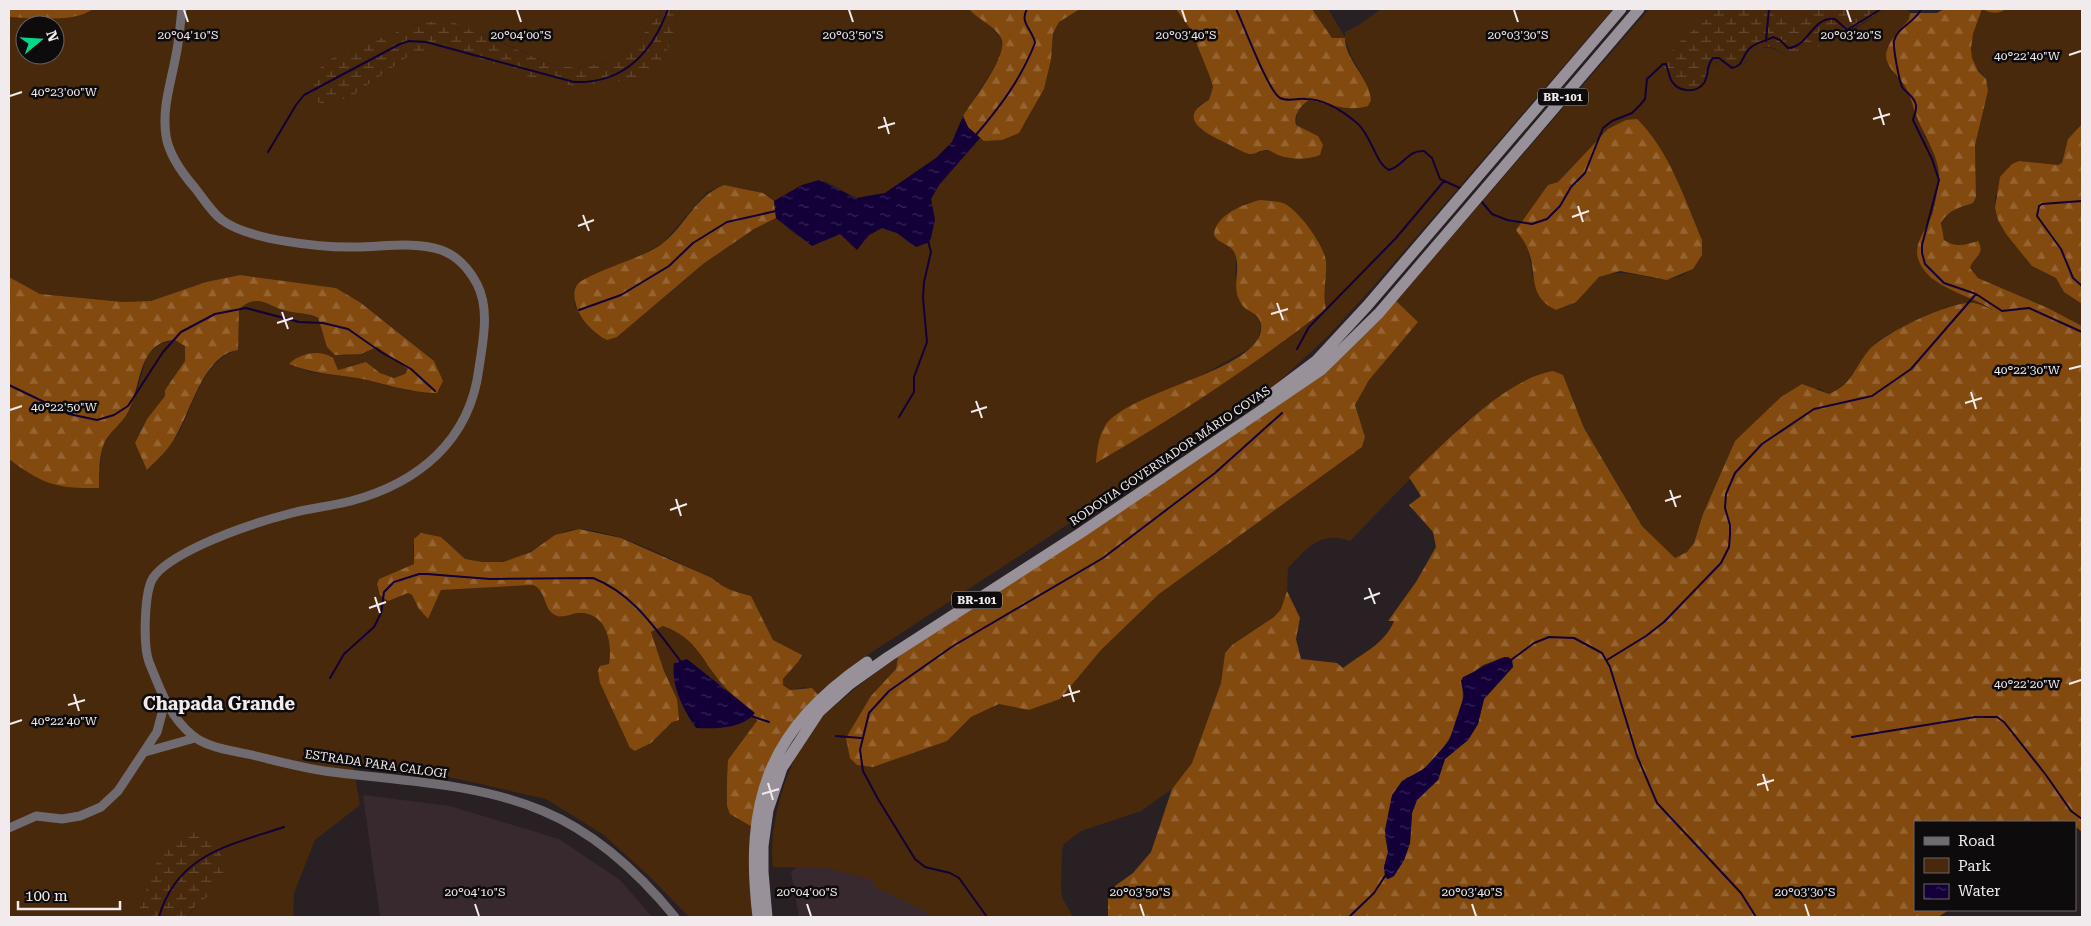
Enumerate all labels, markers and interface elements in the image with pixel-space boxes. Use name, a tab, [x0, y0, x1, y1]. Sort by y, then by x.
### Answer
north arrow	[15, 15, 65, 65]
text: N	[43, 28, 62, 44]
text: 20°04'10"S	[158, 28, 218, 42]
text: 20°04'00"S	[491, 28, 551, 42]
text: 20°03'50"S	[823, 28, 883, 42]
text: 20°03'40"S	[1156, 28, 1216, 42]
text: 20°03'30"S	[1488, 28, 1548, 42]
text: 20°03'20"S	[1821, 28, 1881, 42]
text: 40°22'40"W	[1994, 49, 2061, 63]
text: 40°23'00"W	[31, 85, 98, 99]
road number: BR-101	[1538, 88, 1588, 105]
text: 40°22'30"W	[1994, 363, 2061, 377]
street label: RODOVIA GOVERNADOR MÁRIO COVAS	[1067, 383, 1273, 529]
text: 40°22'50"W	[31, 400, 98, 414]
road number: BR-101	[952, 592, 1002, 608]
text: 40°22'20"W	[1994, 677, 2061, 691]
district label: Chapada Grande	[143, 693, 296, 714]
text: 40°22'40"W	[31, 714, 98, 728]
street label: ESTRADA PARA CALOGI	[304, 747, 448, 781]
legend	[1914, 821, 2076, 911]
text: Road	[1958, 832, 1995, 850]
text: Park	[1958, 857, 1992, 875]
scale bar	[18, 878, 120, 910]
text: Water	[1958, 882, 2000, 900]
text: 20°04'10"S	[445, 885, 505, 899]
text: 20°04'00"S	[777, 885, 837, 899]
text: 20°03'50"S	[1110, 885, 1170, 899]
text: 20°03'40"S	[1442, 885, 1502, 899]
text: 20°03'30"S	[1775, 885, 1835, 899]
text: 100 m	[25, 887, 68, 905]

